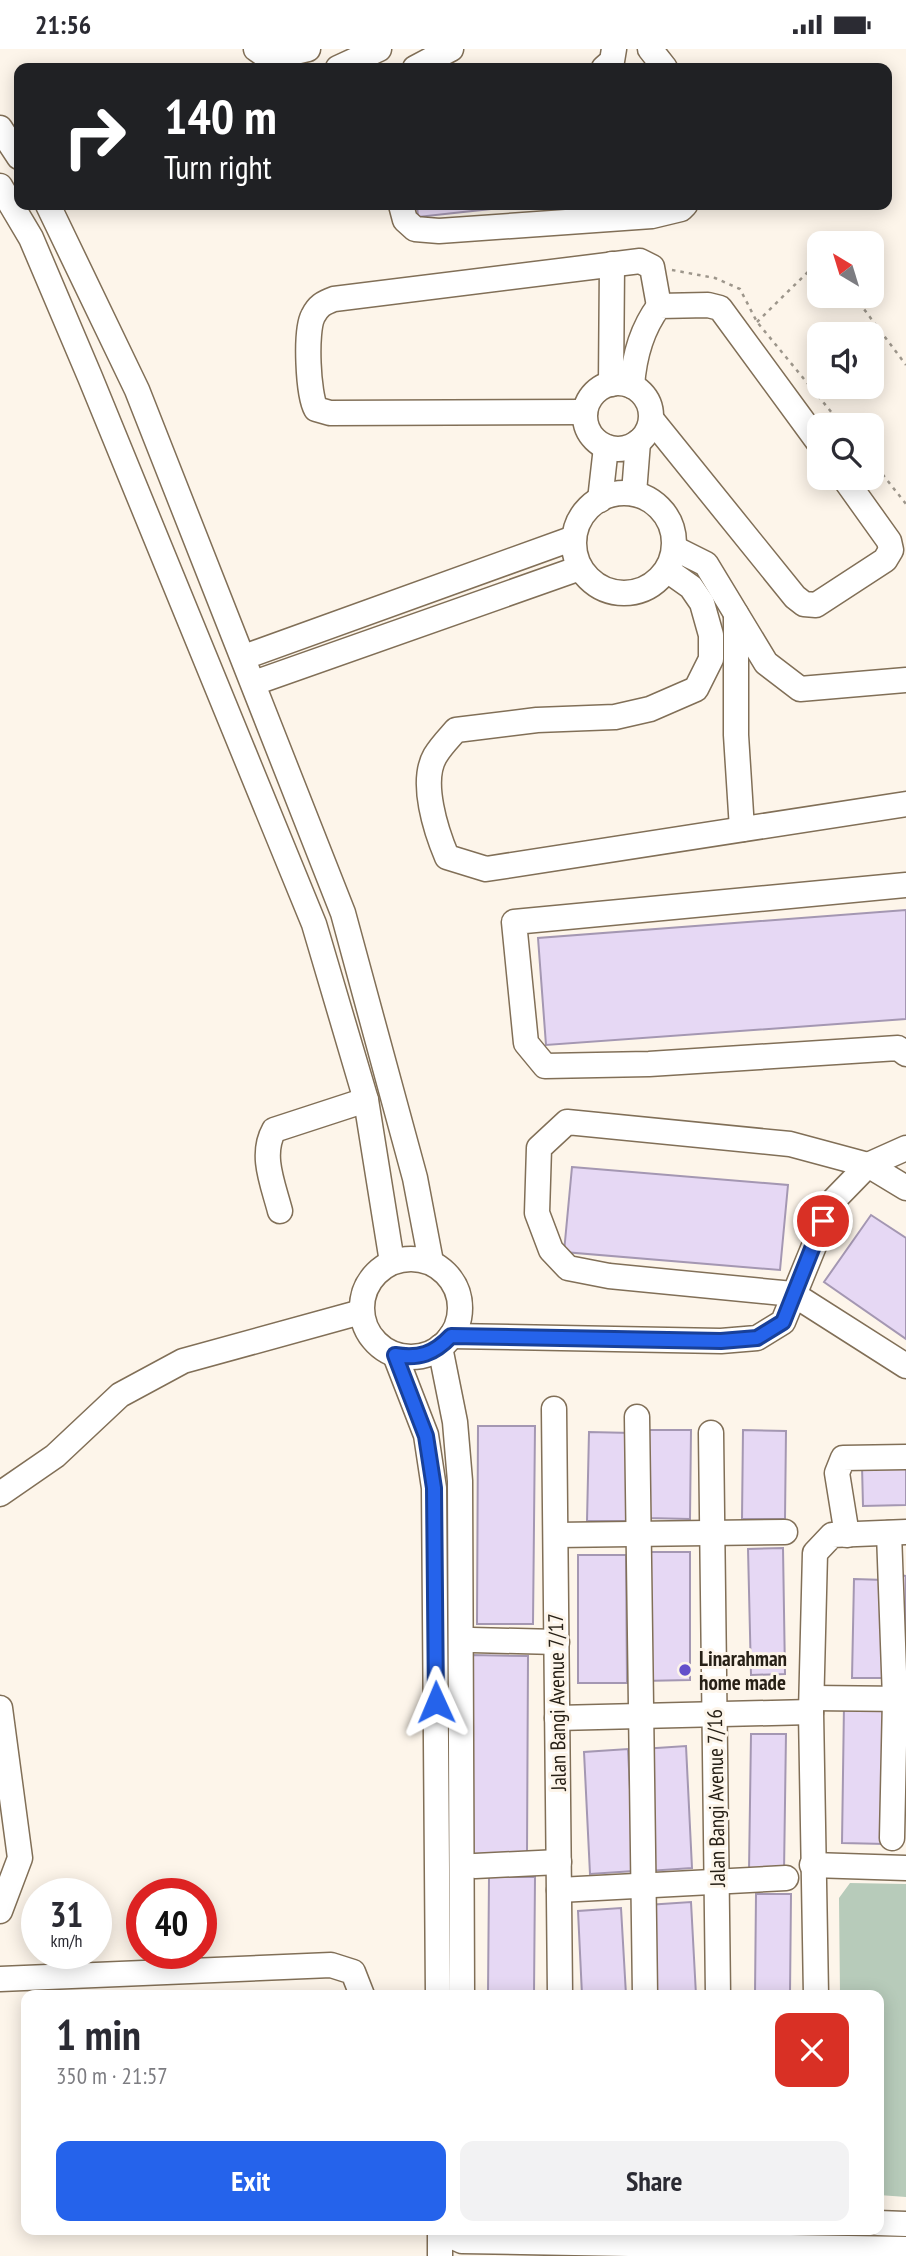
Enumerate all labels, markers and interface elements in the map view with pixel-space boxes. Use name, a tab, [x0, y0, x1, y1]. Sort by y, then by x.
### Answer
text: 21:56	[35, 8, 91, 41]
text: 140 m	[164, 84, 277, 148]
icon: right	[49, 91, 140, 182]
text: Turn right	[164, 146, 272, 188]
north arrow	[807, 231, 884, 308]
map controls	[807, 231, 884, 490]
button: sound	[807, 322, 884, 399]
button: search	[807, 413, 884, 490]
pin	[793, 1191, 853, 1251]
icon: arrive	[804, 1202, 842, 1240]
street label: Jalan Bangi Avenue 7/17	[542, 1613, 572, 1792]
place label: Linarahman home made	[699, 1645, 787, 1696]
marker: Linarahman home made	[677, 1662, 693, 1678]
position arrow	[399, 1665, 473, 1739]
street label: Jalan Bangi Avenue 7/16	[701, 1709, 731, 1888]
speed limit sign: 40	[126, 1878, 217, 1969]
text: 31	[50, 1891, 83, 1937]
text: km/h	[51, 1929, 82, 1952]
text: 1 min	[56, 2007, 141, 2062]
button: close	[775, 2013, 849, 2087]
text: 350 m · 21:57	[56, 2061, 168, 2090]
button: Exit	[56, 2141, 446, 2221]
button: Share	[460, 2141, 849, 2221]

